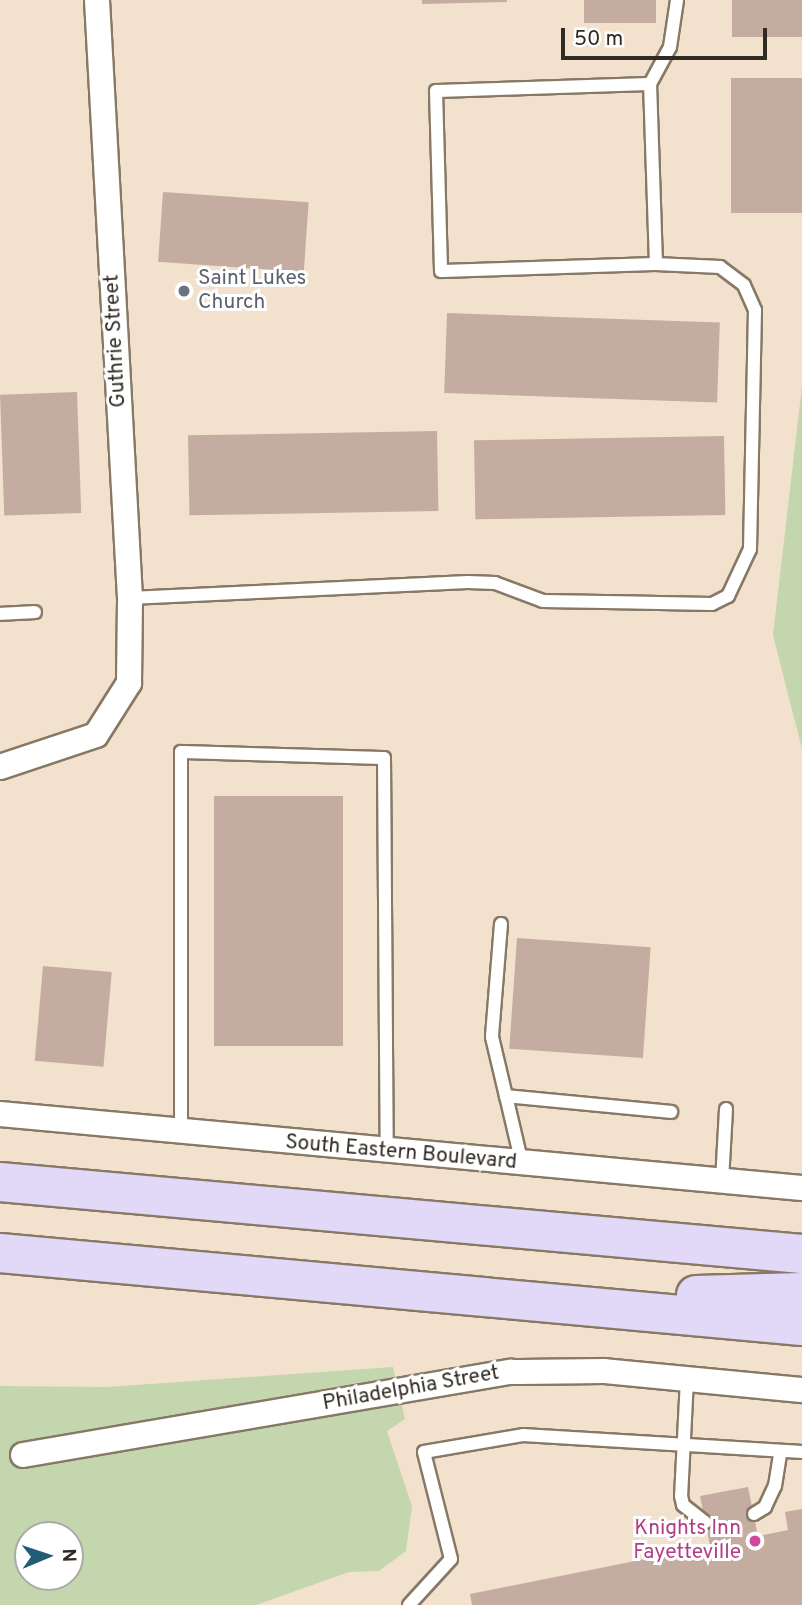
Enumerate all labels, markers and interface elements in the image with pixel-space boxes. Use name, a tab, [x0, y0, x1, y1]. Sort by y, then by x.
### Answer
scale bar	[564, 14, 770, 58]
text: 50 m	[574, 26, 623, 53]
place label: Saint Lukes Church	[198, 266, 306, 316]
street label: Guthrie Street	[100, 274, 132, 408]
marker: Saint Lukes Church	[176, 283, 192, 299]
street label: South Eastern Boulevard	[284, 1130, 518, 1176]
street label: Philadelphia Street	[321, 1361, 501, 1417]
place label: Knights Inn Fayetteville	[633, 1516, 741, 1566]
north arrow	[14, 1521, 84, 1591]
marker: Knights Inn Fayetteville	[747, 1533, 763, 1549]
text: N	[56, 1548, 80, 1563]

